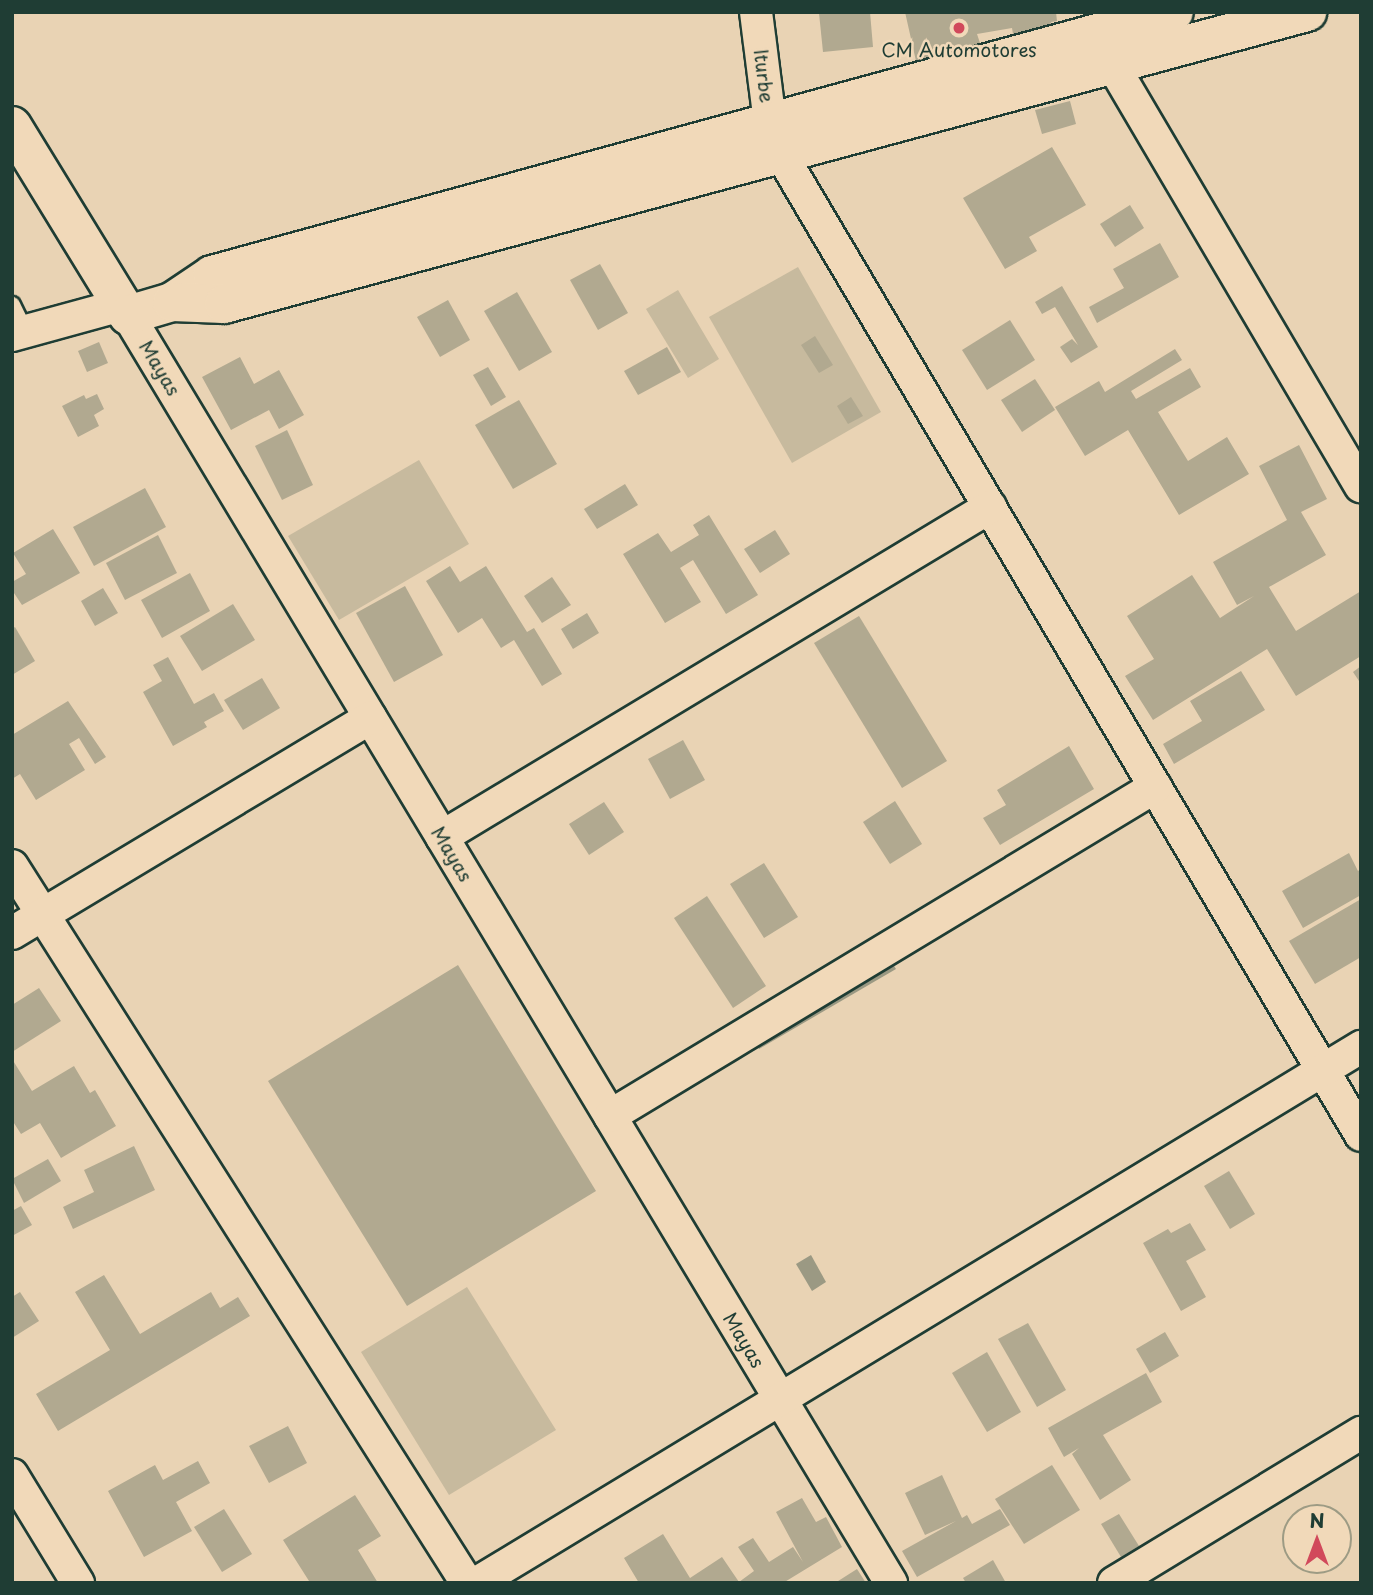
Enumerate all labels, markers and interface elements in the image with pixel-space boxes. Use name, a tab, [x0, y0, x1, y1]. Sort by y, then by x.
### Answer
marker: CM Automotores	[951, 20, 967, 36]
place label: CM Automotores	[881, 39, 1037, 61]
street label: Iturbe	[749, 48, 779, 104]
street label: Mayas	[135, 336, 185, 400]
street label: Mayas	[427, 822, 477, 886]
street label: Mayas	[719, 1308, 769, 1372]
north arrow	[1282, 1504, 1352, 1574]
text: N	[1309, 1506, 1325, 1534]

